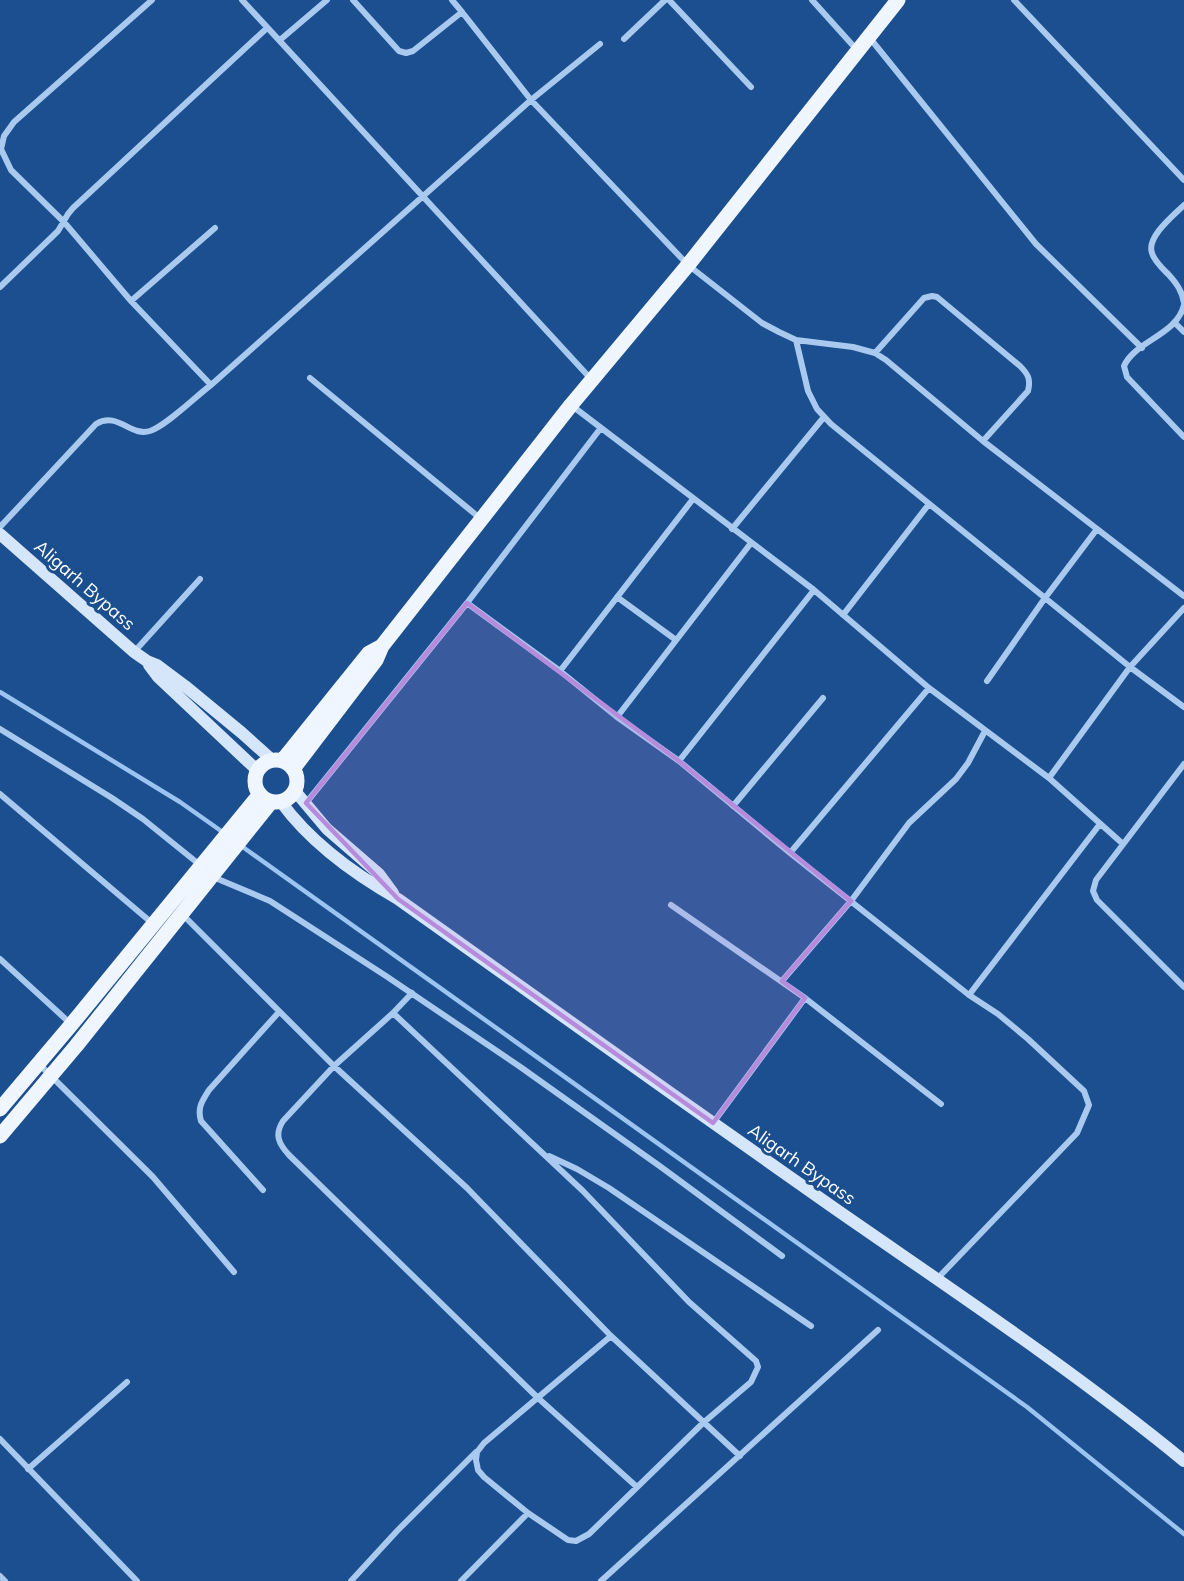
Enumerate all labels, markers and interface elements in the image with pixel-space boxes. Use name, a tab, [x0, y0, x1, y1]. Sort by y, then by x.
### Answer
street label: Aligarh Bypass	[30, 535, 140, 635]
street label: Aligarh Bypass	[744, 1118, 860, 1210]

